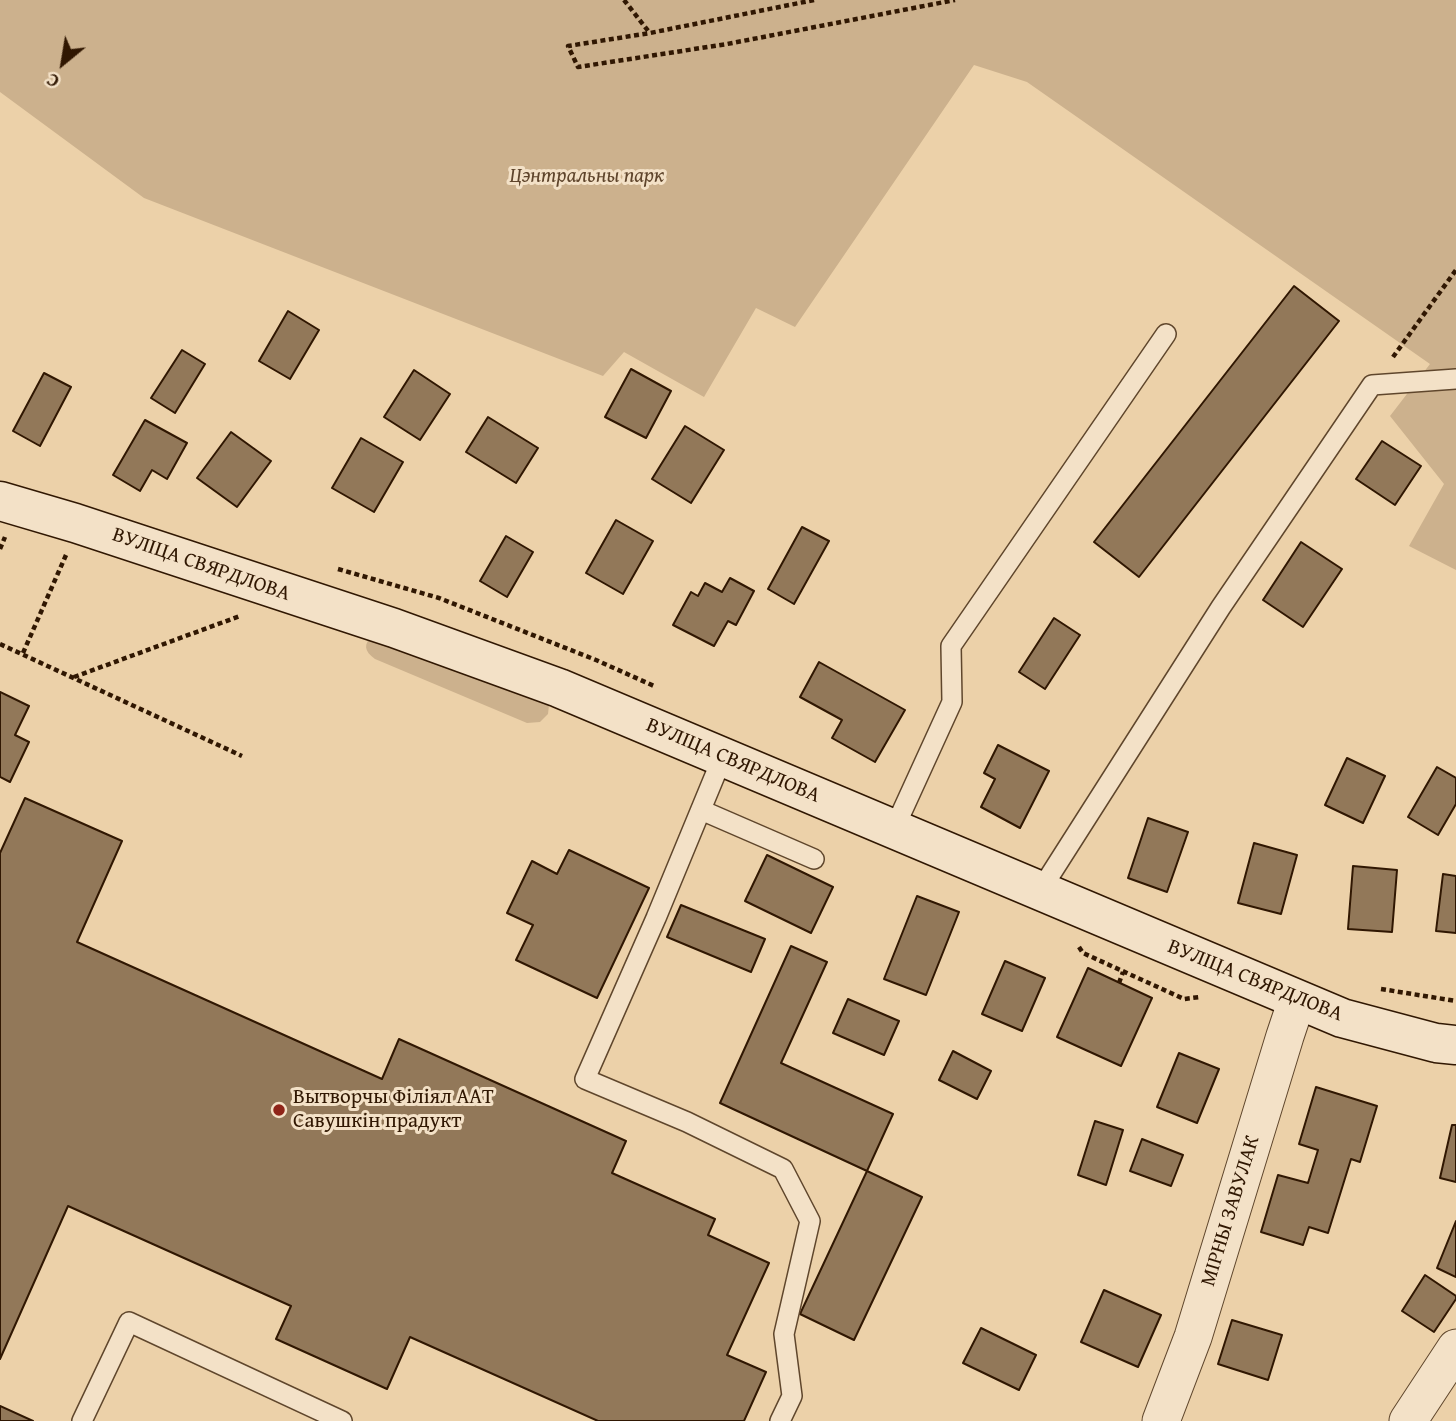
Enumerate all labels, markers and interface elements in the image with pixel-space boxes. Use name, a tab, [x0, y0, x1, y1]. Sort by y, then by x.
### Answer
north arrow	[28, 28, 98, 98]
text: С	[41, 66, 64, 96]
park label: Цэнтральны парк	[510, 164, 664, 190]
street label: ВУЛІЦА СВЯРДЛОВА	[109, 523, 293, 607]
street label: ВУЛІЦА СВЯРДЛОВА	[642, 713, 824, 809]
street label: ВУЛІЦА СВЯРДЛОВА	[1164, 934, 1346, 1028]
place label: Вытворчы Філіял ААТ Савушкін прадукт	[293, 1085, 494, 1135]
marker: Вытворчы Філіял ААТ Савушкін прадукт	[271, 1102, 287, 1118]
street label: МІРНЫ ЗАВУЛАК	[1196, 1133, 1266, 1289]

